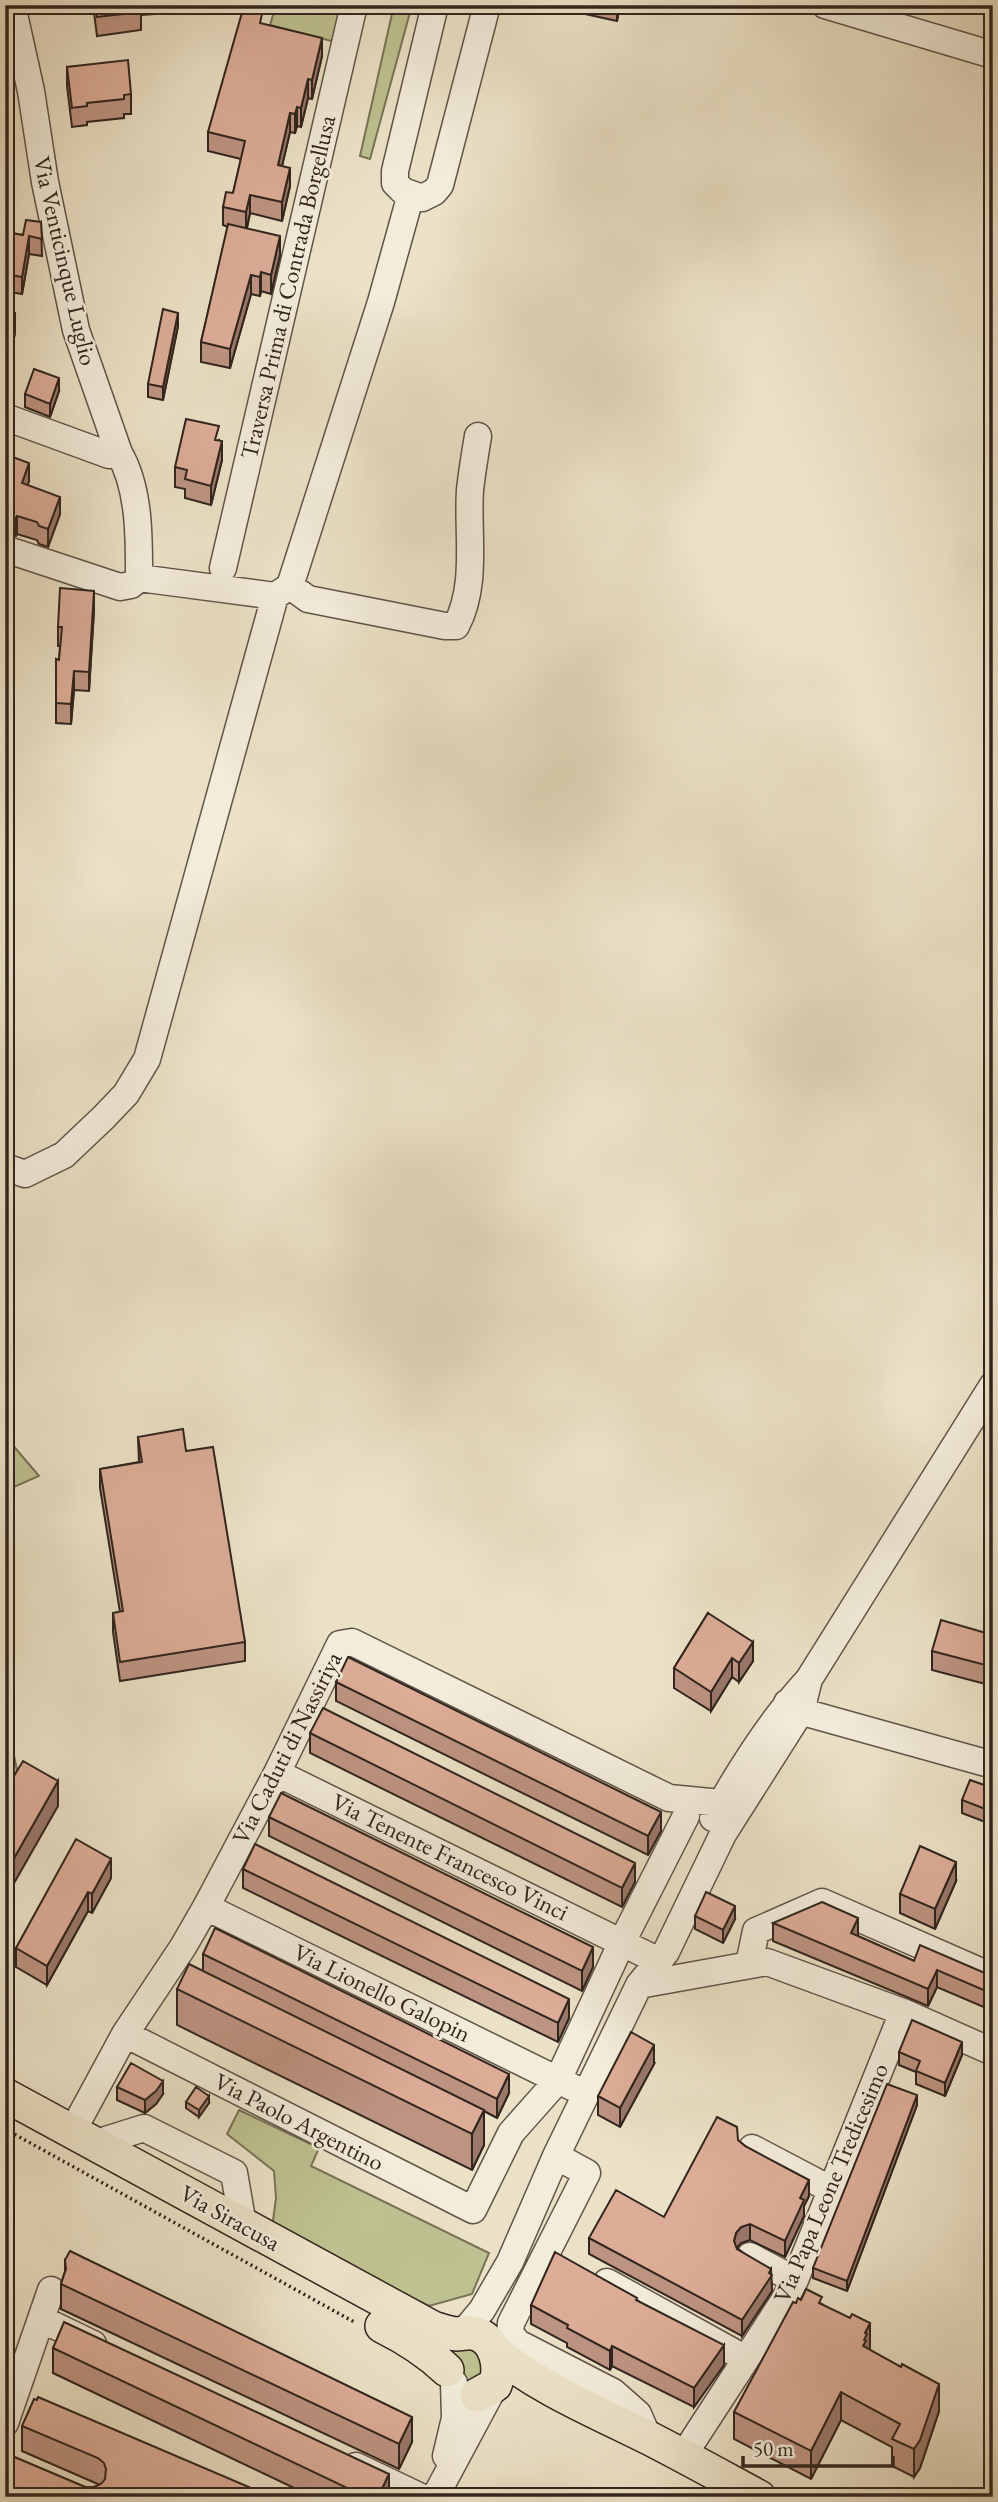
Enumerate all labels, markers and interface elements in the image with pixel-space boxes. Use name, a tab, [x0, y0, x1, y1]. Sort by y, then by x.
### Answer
street label: Traversa Prima di Contrada Borgellusa	[233, 112, 342, 462]
street label: Via Venticinque Luglio	[26, 153, 105, 368]
street label: Via Caduti di Nassiriya	[225, 1646, 349, 1849]
street label: Via Tenente Francesco Vinci	[327, 1786, 574, 1928]
street label: Via Lionello Galopin	[288, 1936, 476, 2049]
street label: Via Papa Leone Tredicesimo	[766, 2058, 895, 2307]
street label: Via Paolo Argentino	[209, 2065, 389, 2178]
street label: Via Siracusa	[175, 2177, 286, 2258]
scale bar	[743, 2425, 893, 2469]
text: 50 m	[753, 2435, 794, 2462]

